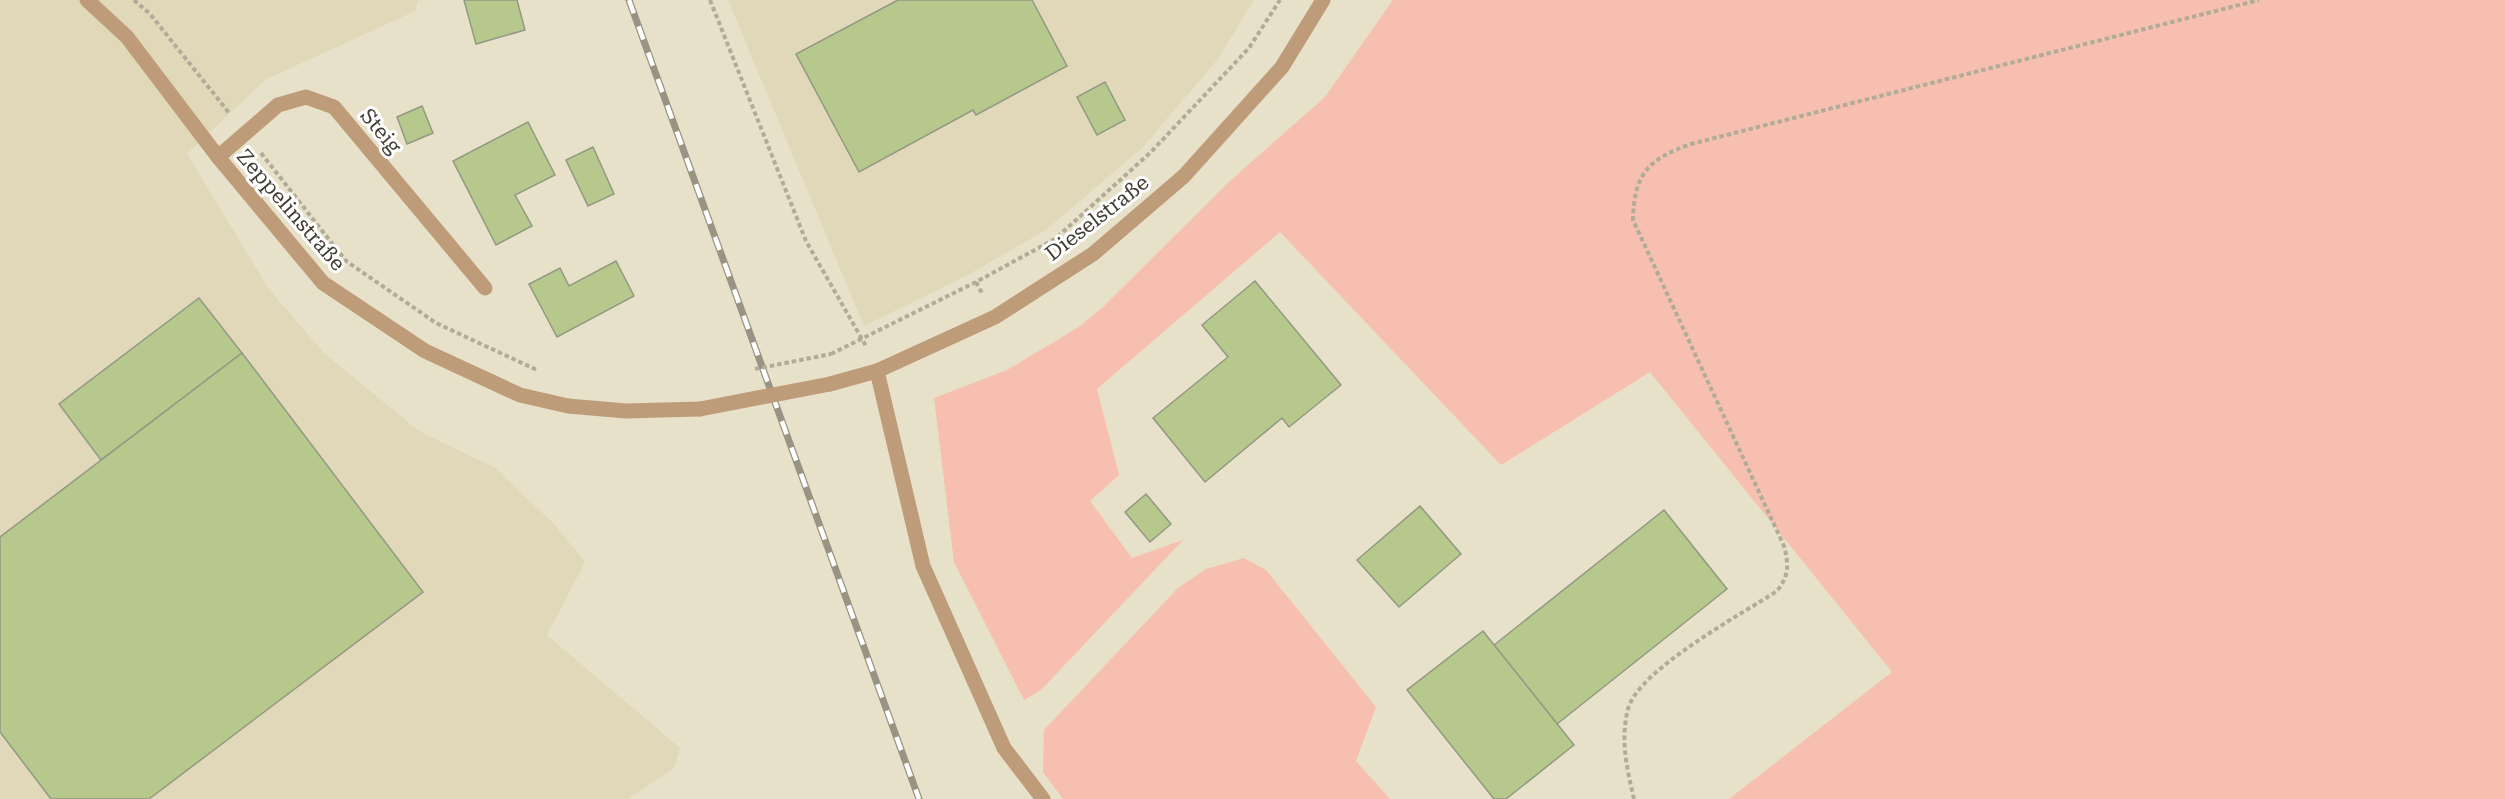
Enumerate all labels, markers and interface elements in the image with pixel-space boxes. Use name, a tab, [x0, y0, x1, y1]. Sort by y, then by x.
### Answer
street label: Steig	[355, 104, 407, 158]
street label: Zeppelinstraße	[232, 145, 350, 275]
street label: Dieselstraße	[1041, 170, 1153, 266]

